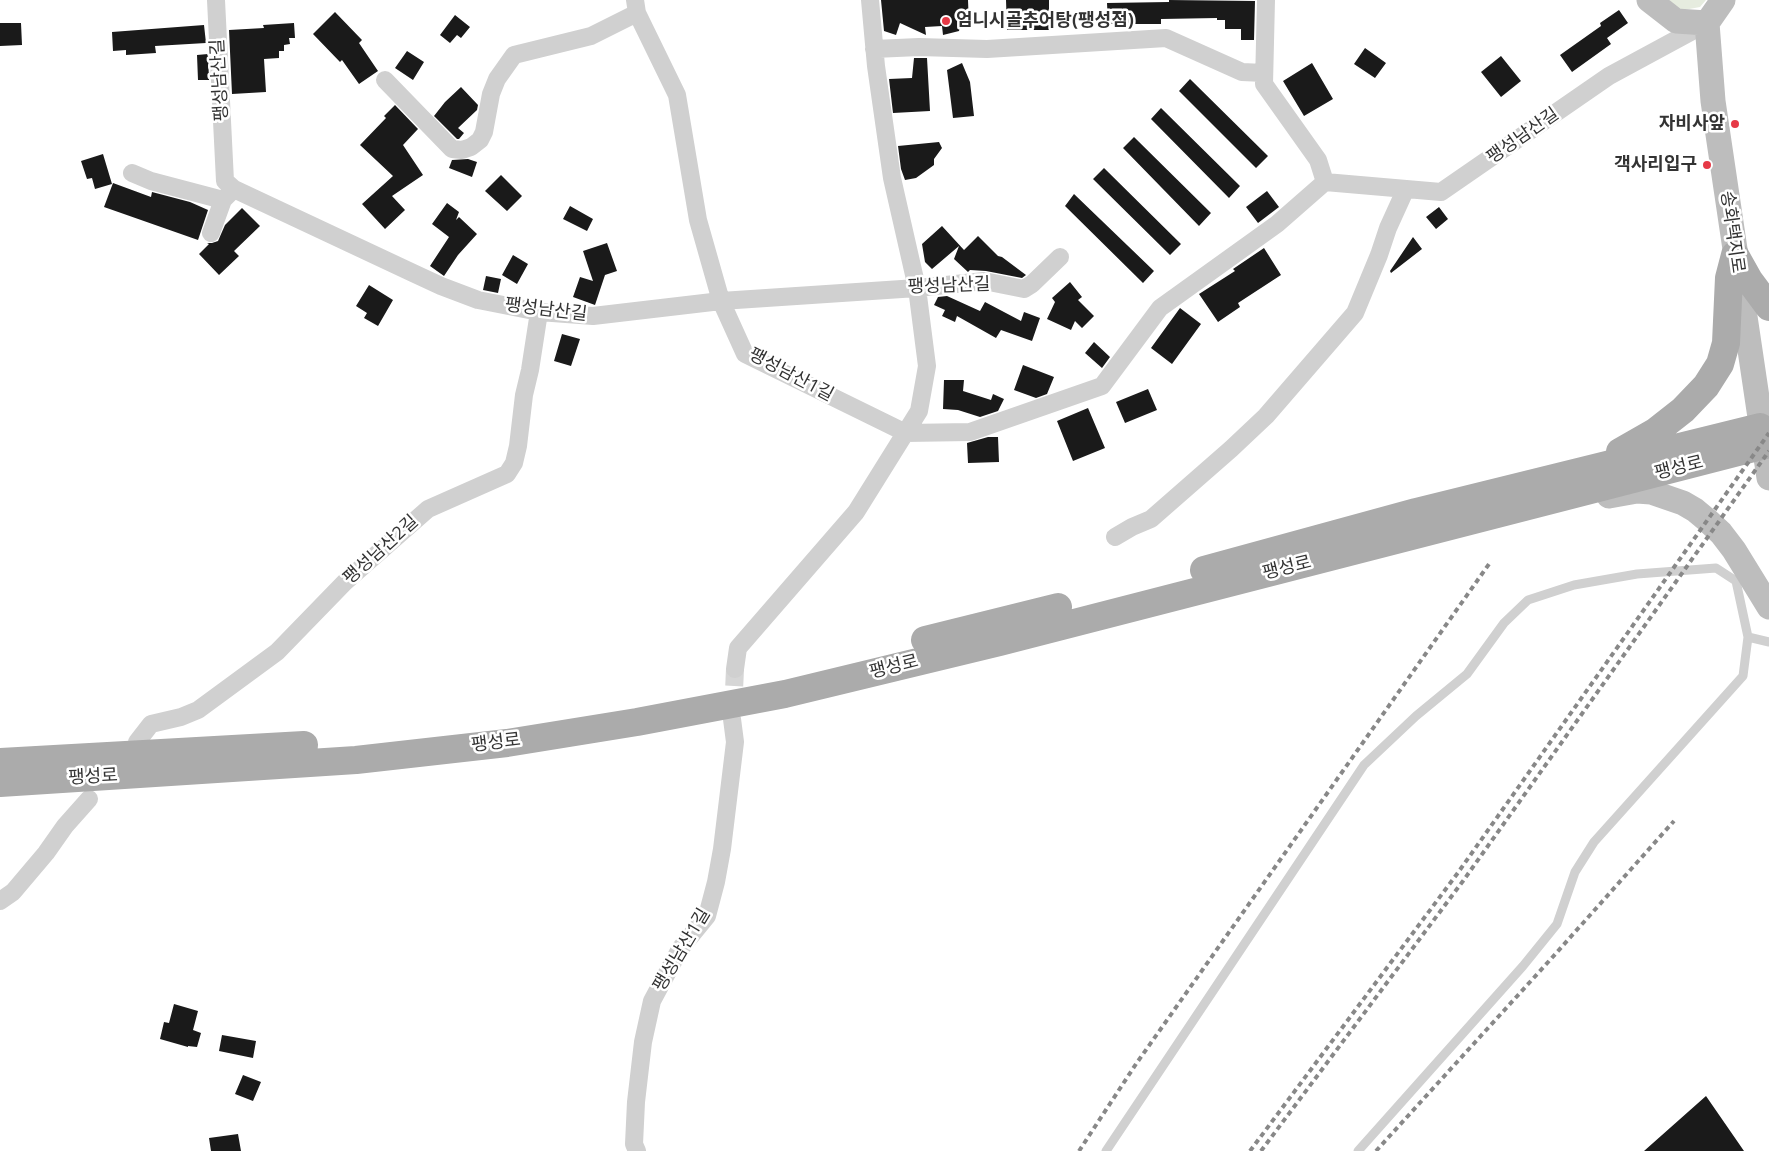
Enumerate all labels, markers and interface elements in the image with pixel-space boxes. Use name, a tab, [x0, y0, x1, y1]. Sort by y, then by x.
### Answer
place label: 엄니시골추어탕(팽성점)	[956, 10, 1134, 32]
marker: 엄니시골추어탕(팽성점)	[940, 15, 952, 27]
street label: 팽성남산길	[207, 38, 233, 122]
street label: 팽성남산길	[1483, 103, 1563, 169]
place label: 자비사앞	[1659, 113, 1725, 135]
marker: 자비사앞	[1729, 118, 1741, 130]
place label: 객사리입구	[1614, 154, 1697, 176]
marker: 객사리입구	[1701, 159, 1713, 171]
street label: 송화택지로	[1716, 189, 1748, 275]
street label: 팽성남산길	[907, 274, 991, 298]
street label: 팽성남산길	[504, 294, 588, 326]
street label: 팽성남산1길	[745, 344, 837, 406]
street label: 팽성로	[1652, 452, 1706, 484]
street label: 팽성남산2길	[339, 511, 423, 589]
street label: 팽성로	[1260, 552, 1314, 584]
street label: 팽성로	[867, 651, 921, 683]
street label: 팽성로	[470, 729, 522, 757]
street label: 팽성로	[68, 765, 118, 789]
street label: 팽성남산1길	[649, 905, 715, 995]

